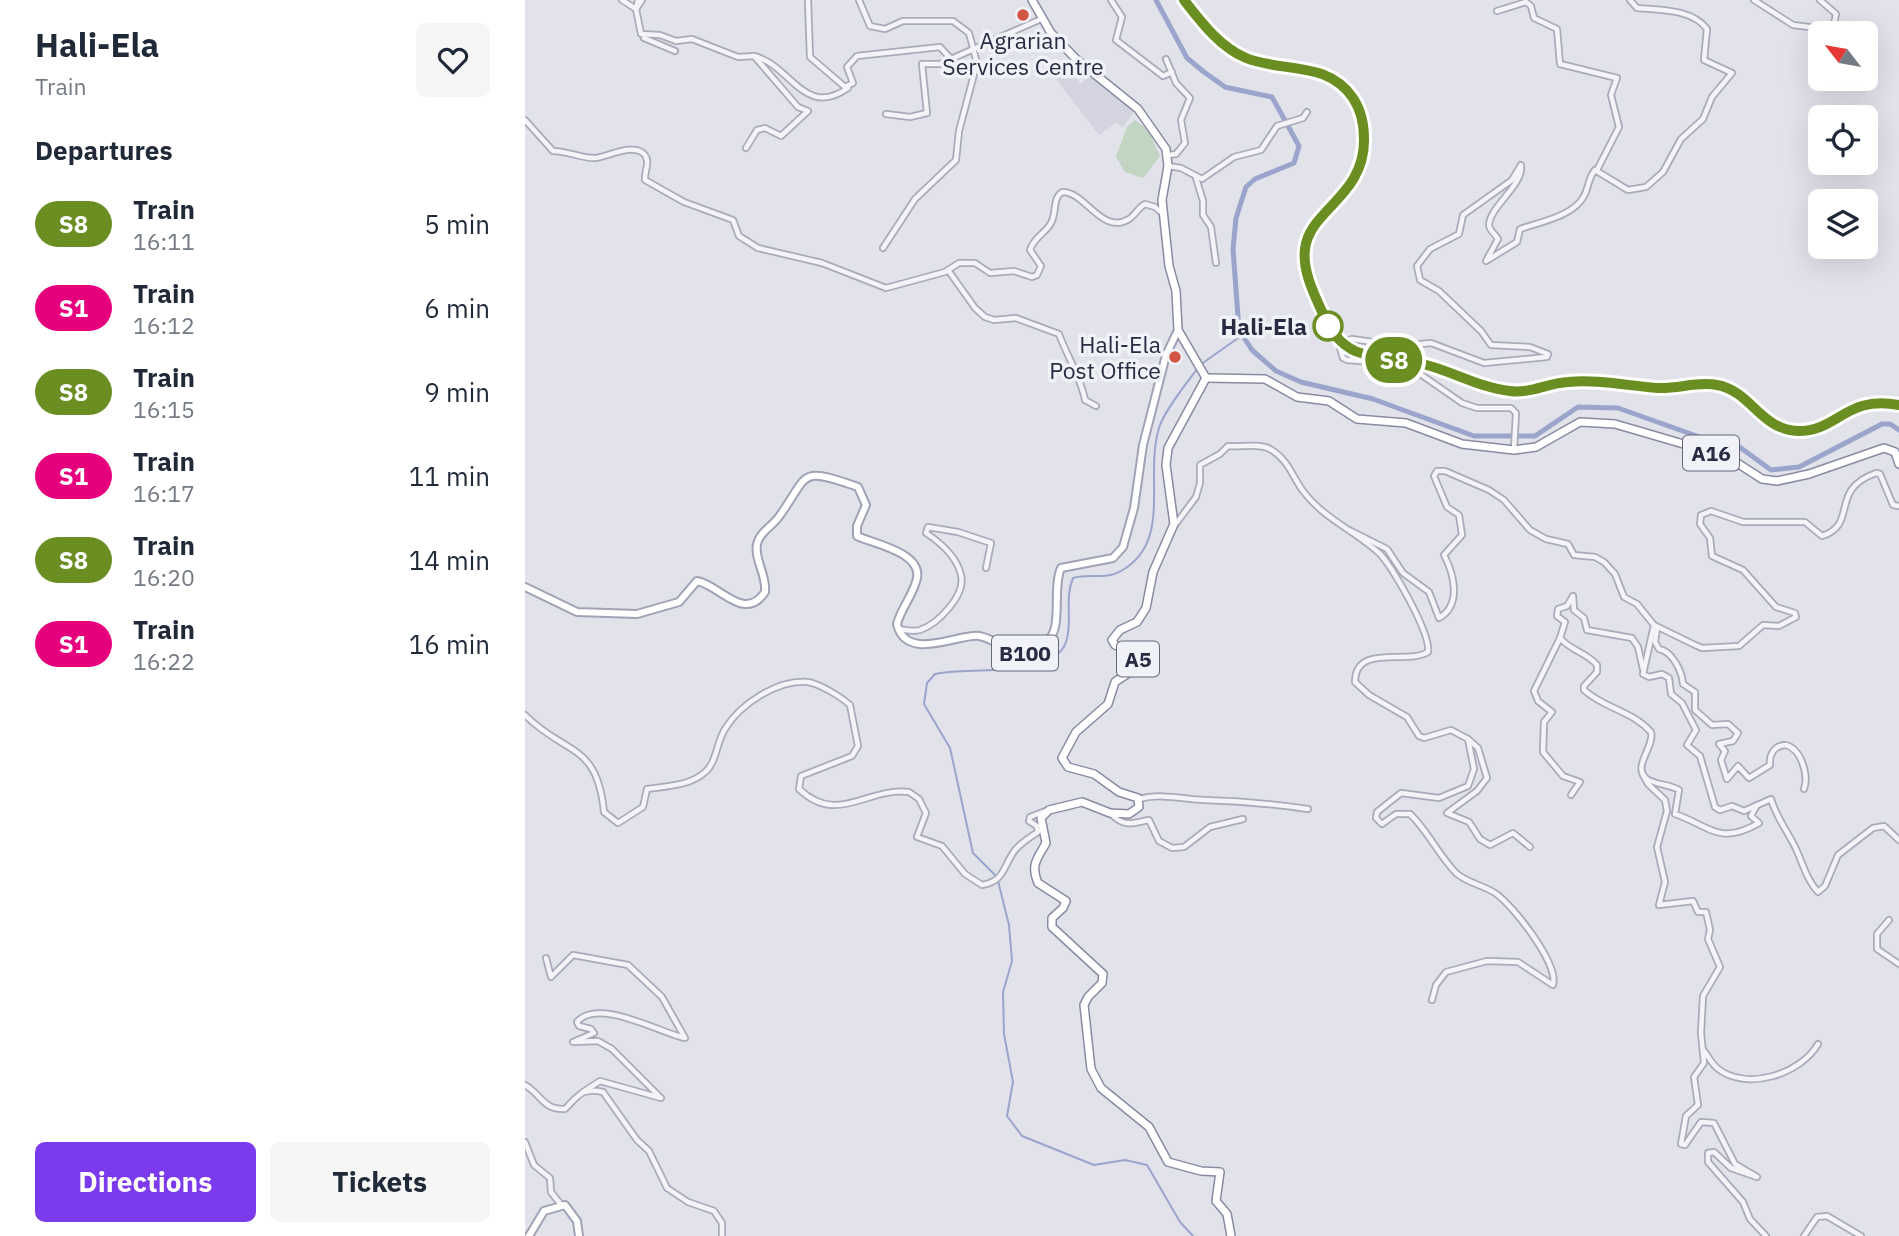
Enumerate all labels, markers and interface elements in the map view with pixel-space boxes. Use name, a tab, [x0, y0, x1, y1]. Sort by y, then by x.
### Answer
marker: Agrarian Services Centre	[1015, 7, 1031, 23]
north arrow	[1808, 21, 1878, 91]
map controls	[1808, 21, 1878, 259]
text: Hali-Ela	[35, 23, 159, 66]
button: heart	[416, 23, 490, 97]
place label: Agrarian Services Centre	[942, 25, 1104, 81]
text: Train	[35, 71, 87, 101]
button: locate	[1808, 105, 1878, 175]
text: Departures	[35, 133, 173, 167]
button: layers	[1808, 189, 1878, 259]
text: Train	[133, 192, 195, 226]
text: 5 min	[424, 207, 490, 241]
text: S8	[59, 208, 88, 240]
text: 16:11	[133, 226, 195, 256]
text: Train	[133, 276, 195, 310]
text: 6 min	[424, 291, 490, 325]
text: S1	[59, 292, 88, 324]
text: 16:12	[133, 310, 195, 340]
place label: Hali-Ela	[1220, 311, 1307, 341]
marker: Hali-Ela	[1313, 311, 1343, 341]
place label: Hali-Ela Post Office	[1049, 329, 1161, 385]
line badge: S8	[1363, 337, 1425, 383]
text: S8	[1379, 344, 1409, 376]
marker: Hali-Ela Post Office	[1167, 349, 1183, 365]
text: Train	[133, 360, 195, 394]
text: 9 min	[424, 375, 490, 409]
text: S8	[59, 376, 88, 408]
text: 16:15	[133, 394, 195, 424]
road number: A16	[1683, 435, 1739, 470]
text: Train	[133, 444, 195, 478]
text: 11 min	[409, 459, 490, 493]
text: S1	[59, 460, 88, 492]
text: 16:17	[133, 478, 195, 508]
text: Train	[133, 528, 195, 562]
text: 14 min	[409, 543, 490, 577]
text: S8	[59, 544, 88, 576]
text: 16:20	[133, 562, 195, 592]
text: Train	[133, 612, 195, 646]
text: 16 min	[409, 627, 490, 661]
text: S1	[59, 628, 88, 660]
road number: B100	[992, 636, 1058, 670]
road number: A5	[1117, 642, 1159, 676]
text: 16:22	[133, 646, 195, 676]
button: Directions	[35, 1142, 256, 1222]
button: Tickets	[270, 1142, 490, 1222]

